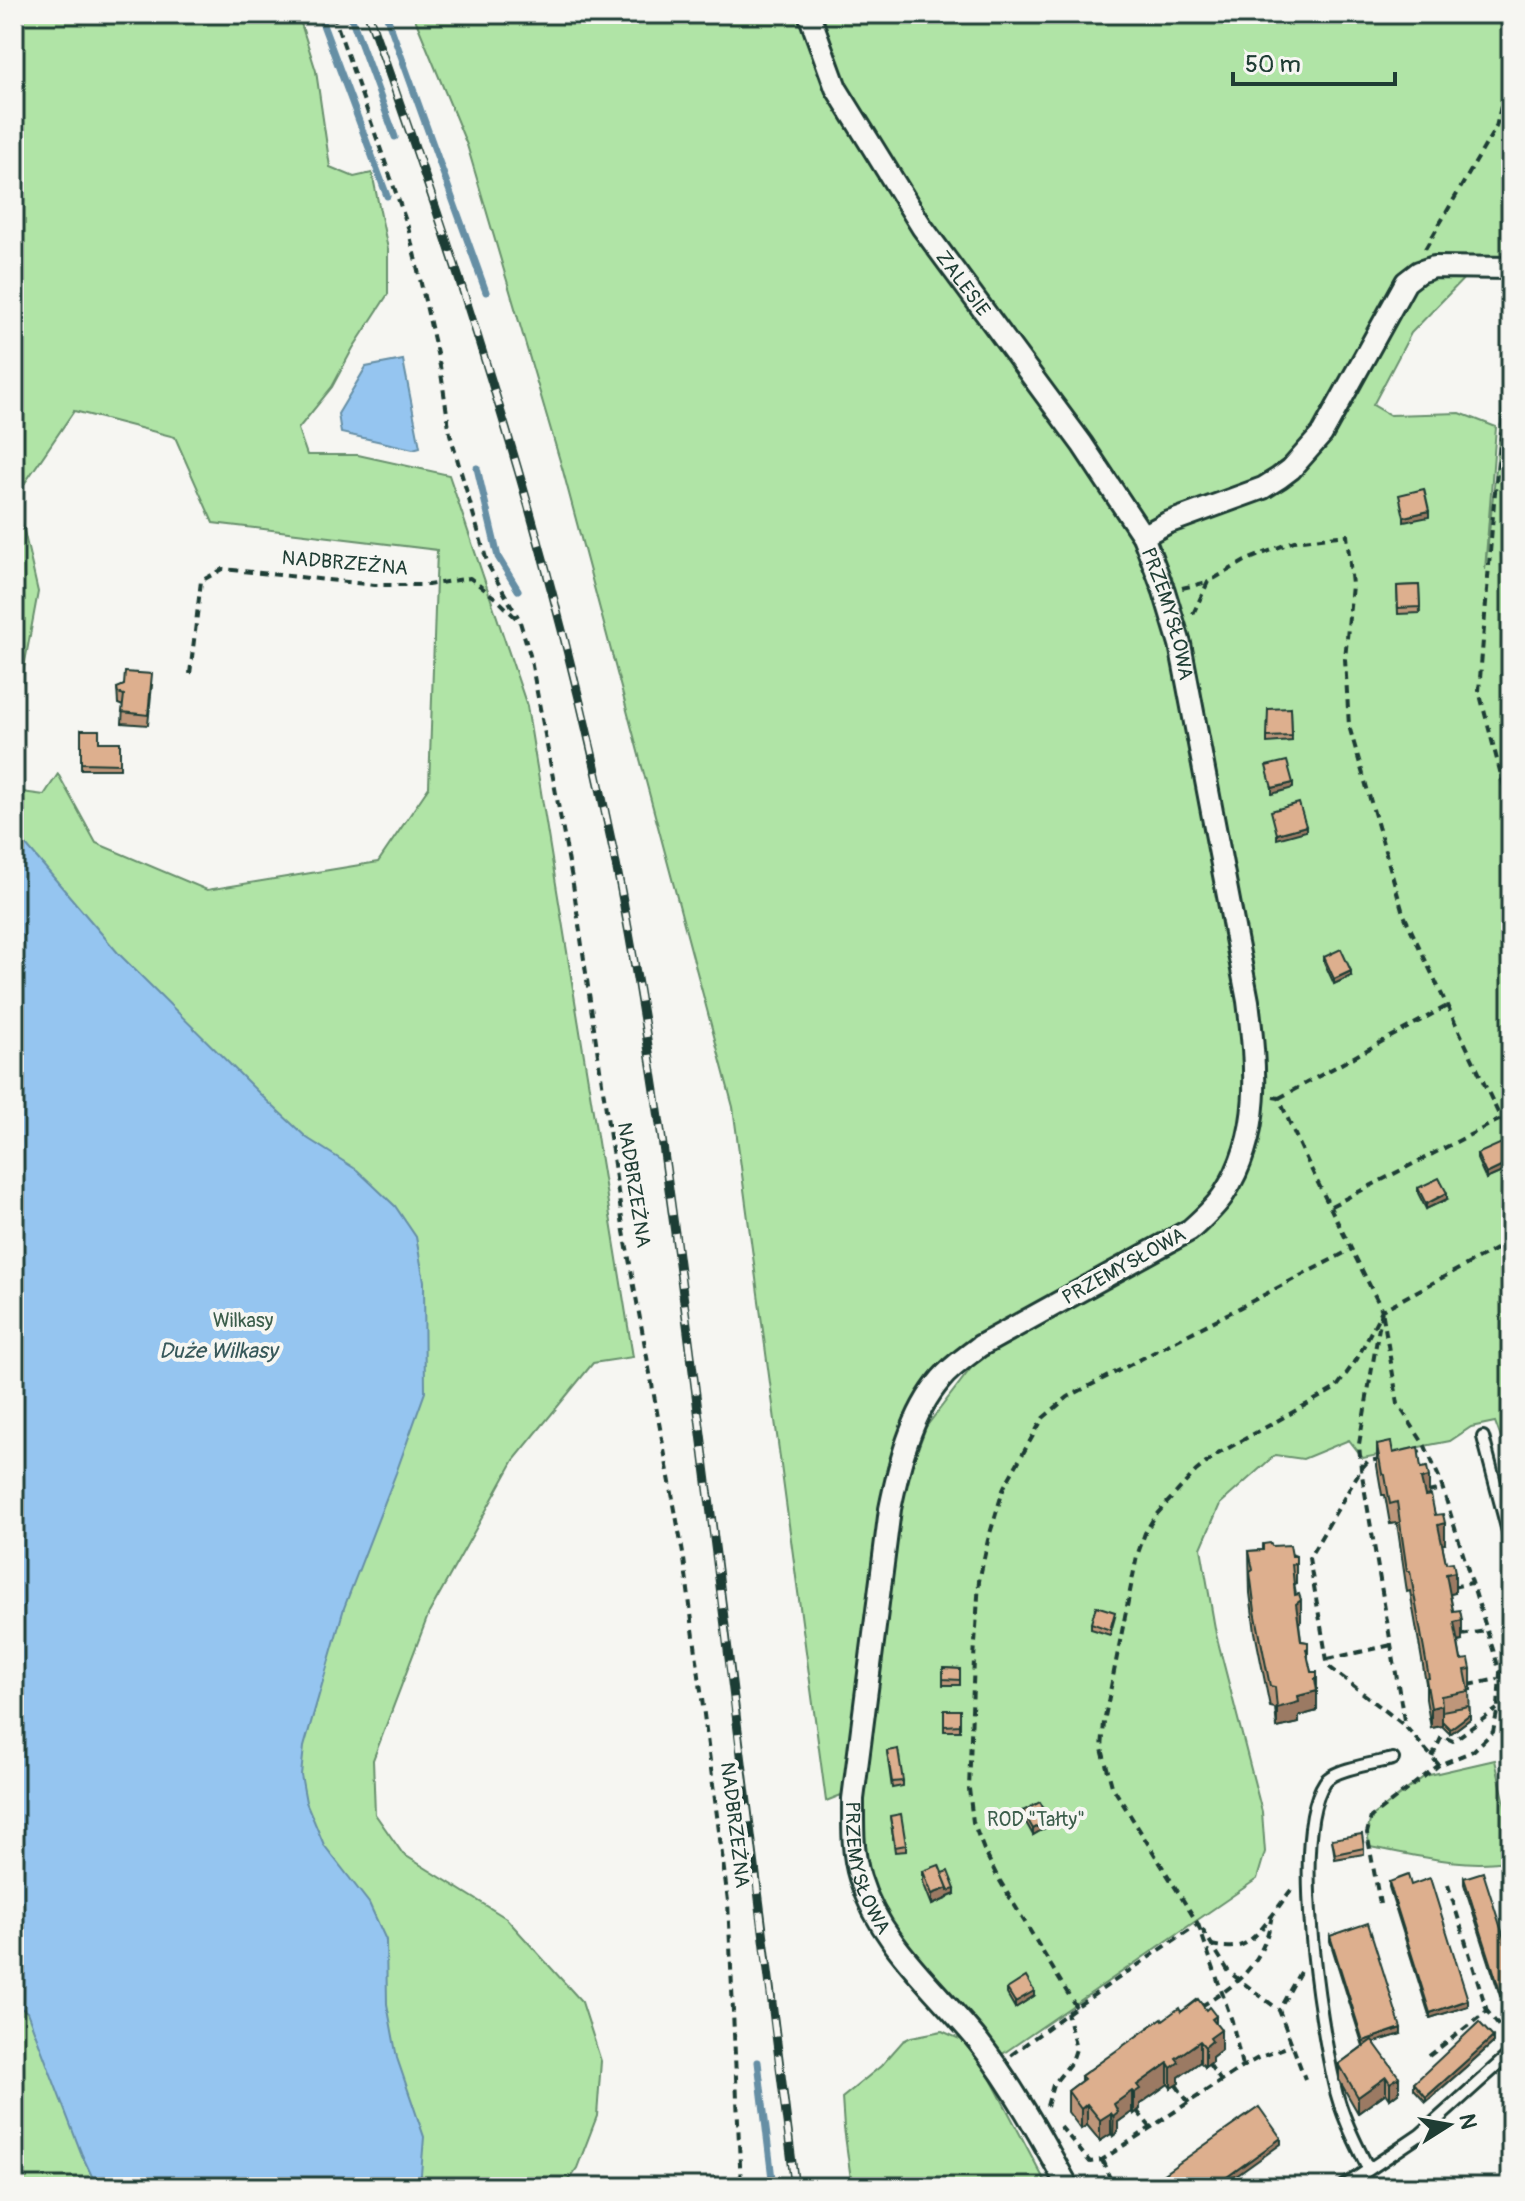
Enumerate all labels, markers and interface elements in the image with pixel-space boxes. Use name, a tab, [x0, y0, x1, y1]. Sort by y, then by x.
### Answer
scale bar	[1233, 36, 1395, 86]
text: 50 m	[1245, 50, 1301, 79]
street label: ZALESIE	[931, 245, 996, 321]
street label: PRZEMYSŁOWA	[1136, 544, 1199, 682]
street label: NADBRZEŻNA	[281, 545, 409, 581]
street label: NADBRZEŻNA	[612, 1120, 656, 1250]
street label: PRZEMYSŁOWA	[1058, 1222, 1190, 1310]
park label: Wilkasy	[213, 1308, 274, 1333]
water label: Duże Wilkasy	[159, 1337, 280, 1365]
street label: NADBRZEŻNA	[715, 1761, 755, 1889]
street label: PRZEMYSŁOWA	[840, 1801, 897, 1939]
park label: ROD "Tałty"	[987, 1807, 1085, 1832]
north arrow	[1409, 2085, 1489, 2165]
text: N	[1452, 2111, 1483, 2131]

